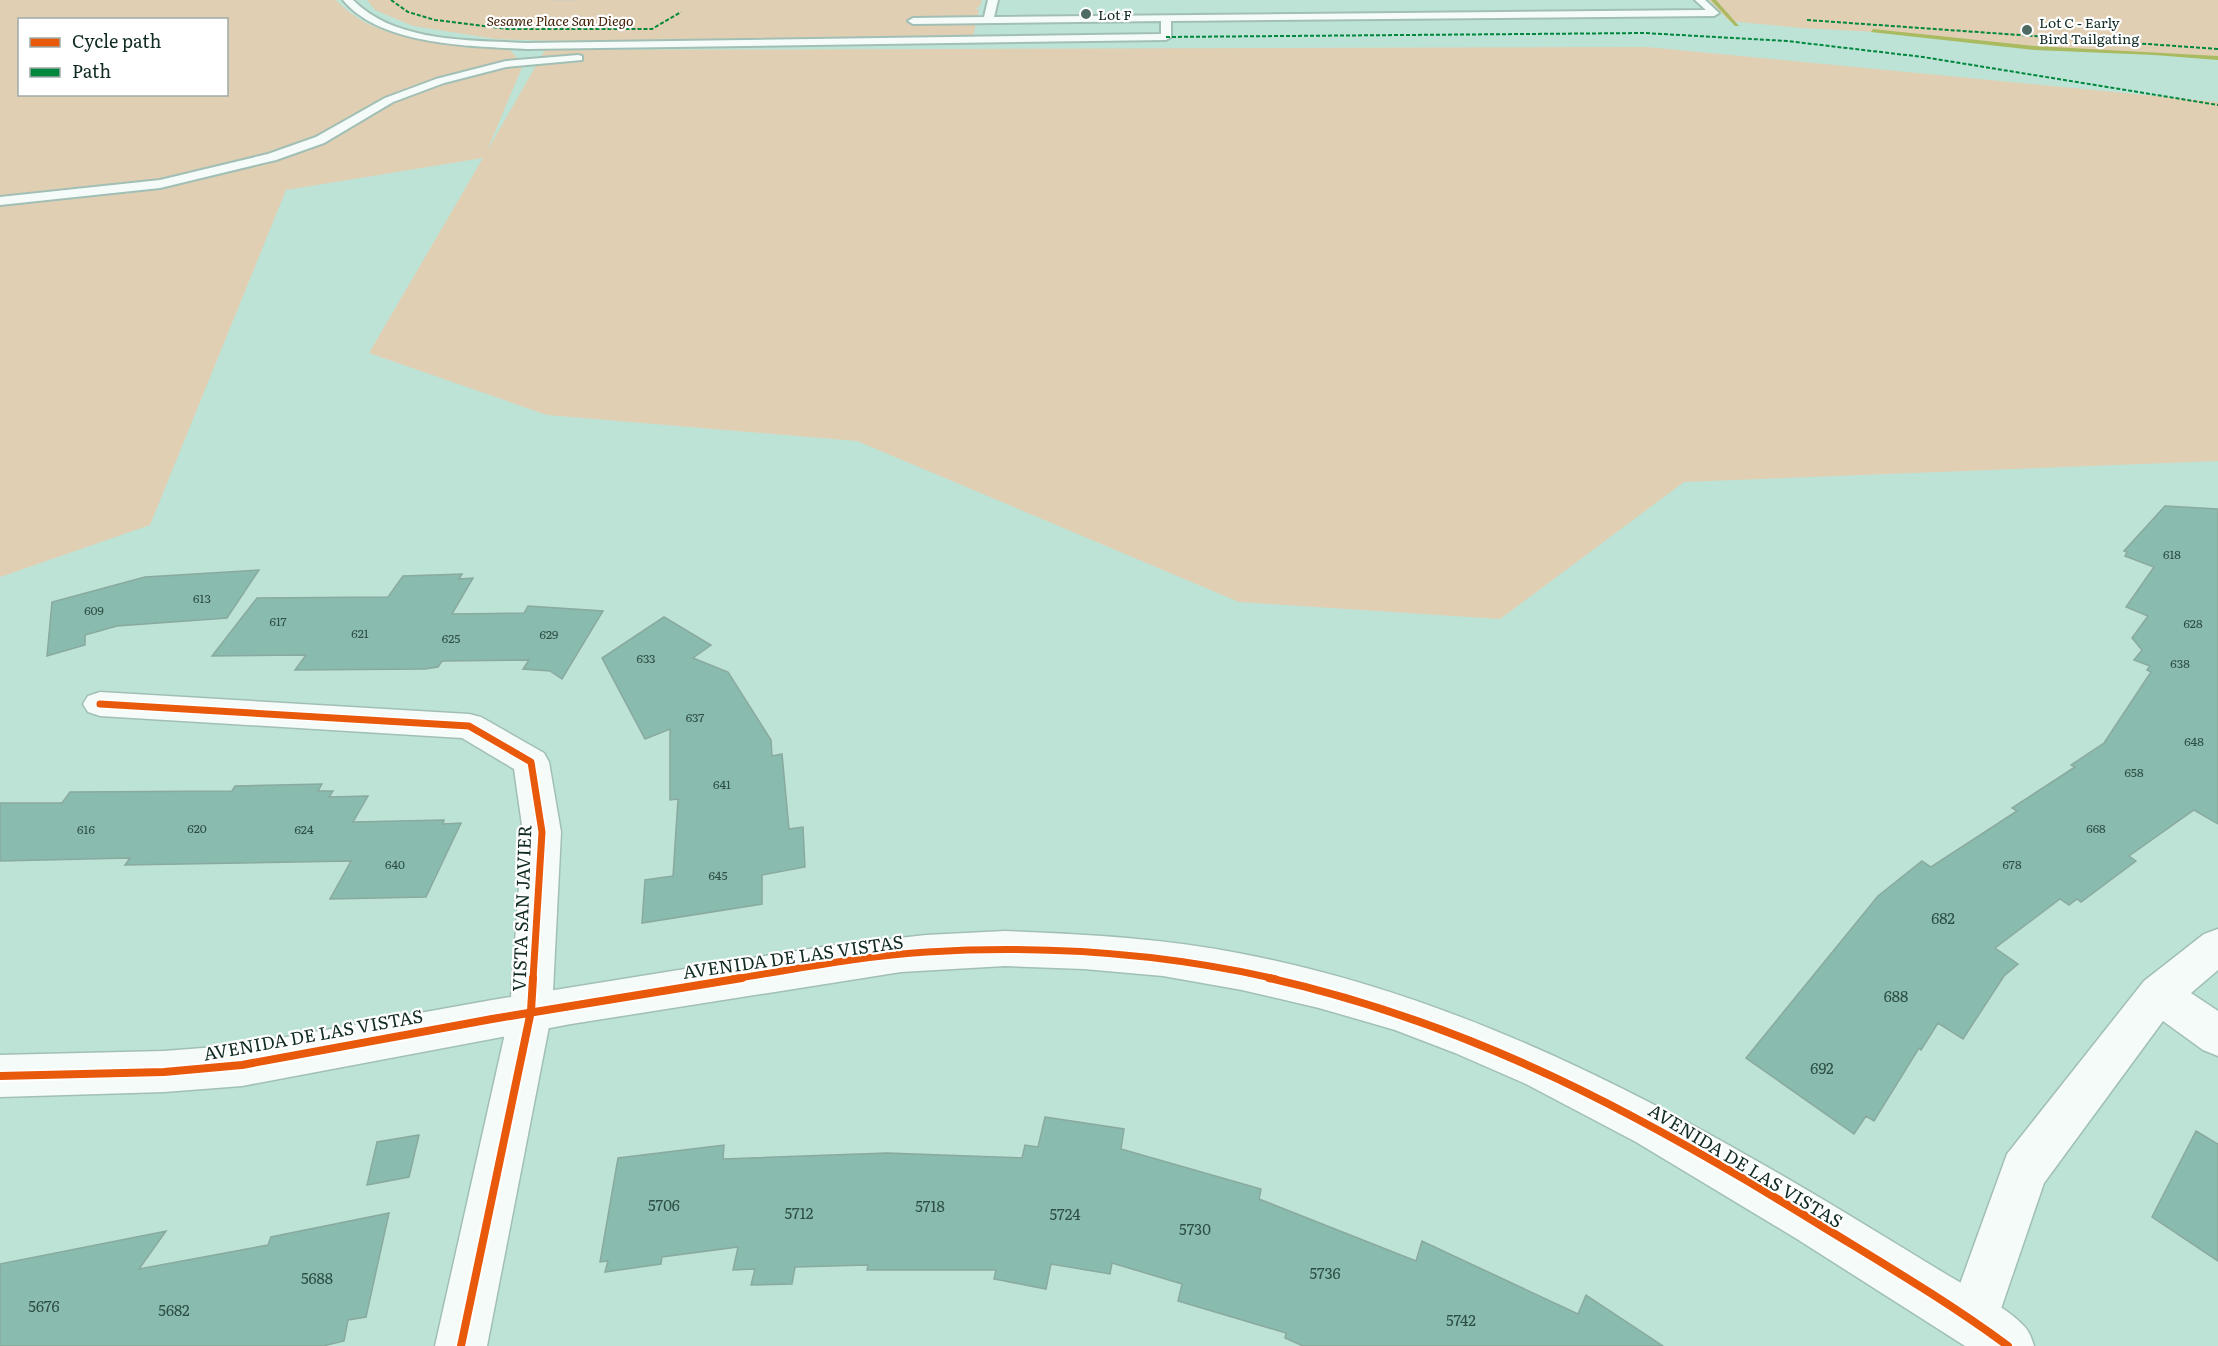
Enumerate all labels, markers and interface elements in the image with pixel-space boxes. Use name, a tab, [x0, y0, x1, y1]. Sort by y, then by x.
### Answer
place label: Lot F	[1098, 4, 1132, 24]
marker: Lot F	[1079, 7, 1093, 21]
park label: Sesame Place San Diego	[486, 10, 634, 30]
place label: Lot C - Early Bird Tailgating	[2039, 12, 2139, 48]
legend	[18, 18, 228, 96]
marker: Lot C - Early Bird Tailgating	[2020, 23, 2034, 37]
text: Cycle path	[72, 27, 161, 54]
text: Path	[72, 57, 111, 84]
house number: 618	[2163, 545, 2181, 563]
house number: 613	[193, 589, 211, 607]
house number: 609	[84, 601, 104, 619]
house number: 617	[269, 612, 287, 630]
house number: 628	[2183, 614, 2203, 632]
house number: 621	[351, 624, 369, 642]
house number: 629	[540, 625, 558, 643]
house number: 625	[442, 629, 460, 647]
house number: 633	[636, 649, 656, 667]
house number: 638	[2170, 654, 2190, 672]
house number: 637	[686, 708, 704, 726]
house number: 648	[2184, 732, 2204, 750]
house number: 658	[2124, 763, 2144, 781]
house number: 641	[713, 775, 731, 793]
house number: 620	[187, 819, 207, 837]
house number: 668	[2086, 819, 2106, 837]
house number: 616	[77, 820, 95, 838]
house number: 624	[294, 820, 314, 838]
street label: VISTA SAN JAVIER	[505, 824, 537, 992]
house number: 640	[385, 855, 405, 873]
house number: 678	[2002, 855, 2022, 873]
house number: 645	[708, 866, 728, 884]
house number: 682	[1931, 906, 1955, 929]
street label: AVENIDA DE LAS VISTAS	[681, 927, 905, 985]
house number: 688	[1884, 984, 1908, 1007]
street label: AVENIDA DE LAS VISTAS	[201, 1001, 425, 1067]
house number: 692	[1810, 1056, 1834, 1079]
street label: AVENIDA DE LAS VISTAS	[1644, 1096, 1848, 1234]
house number: 5706	[648, 1193, 680, 1216]
house number: 5718	[915, 1194, 945, 1217]
house number: 5712	[785, 1201, 814, 1224]
house number: 5724	[1049, 1202, 1081, 1225]
house number: 5730	[1179, 1217, 1211, 1240]
house number: 5736	[1309, 1261, 1341, 1284]
house number: 5688	[301, 1266, 333, 1289]
house number: 5676	[28, 1294, 60, 1317]
house number: 5682	[158, 1298, 190, 1321]
house number: 5742	[1446, 1308, 1476, 1331]

